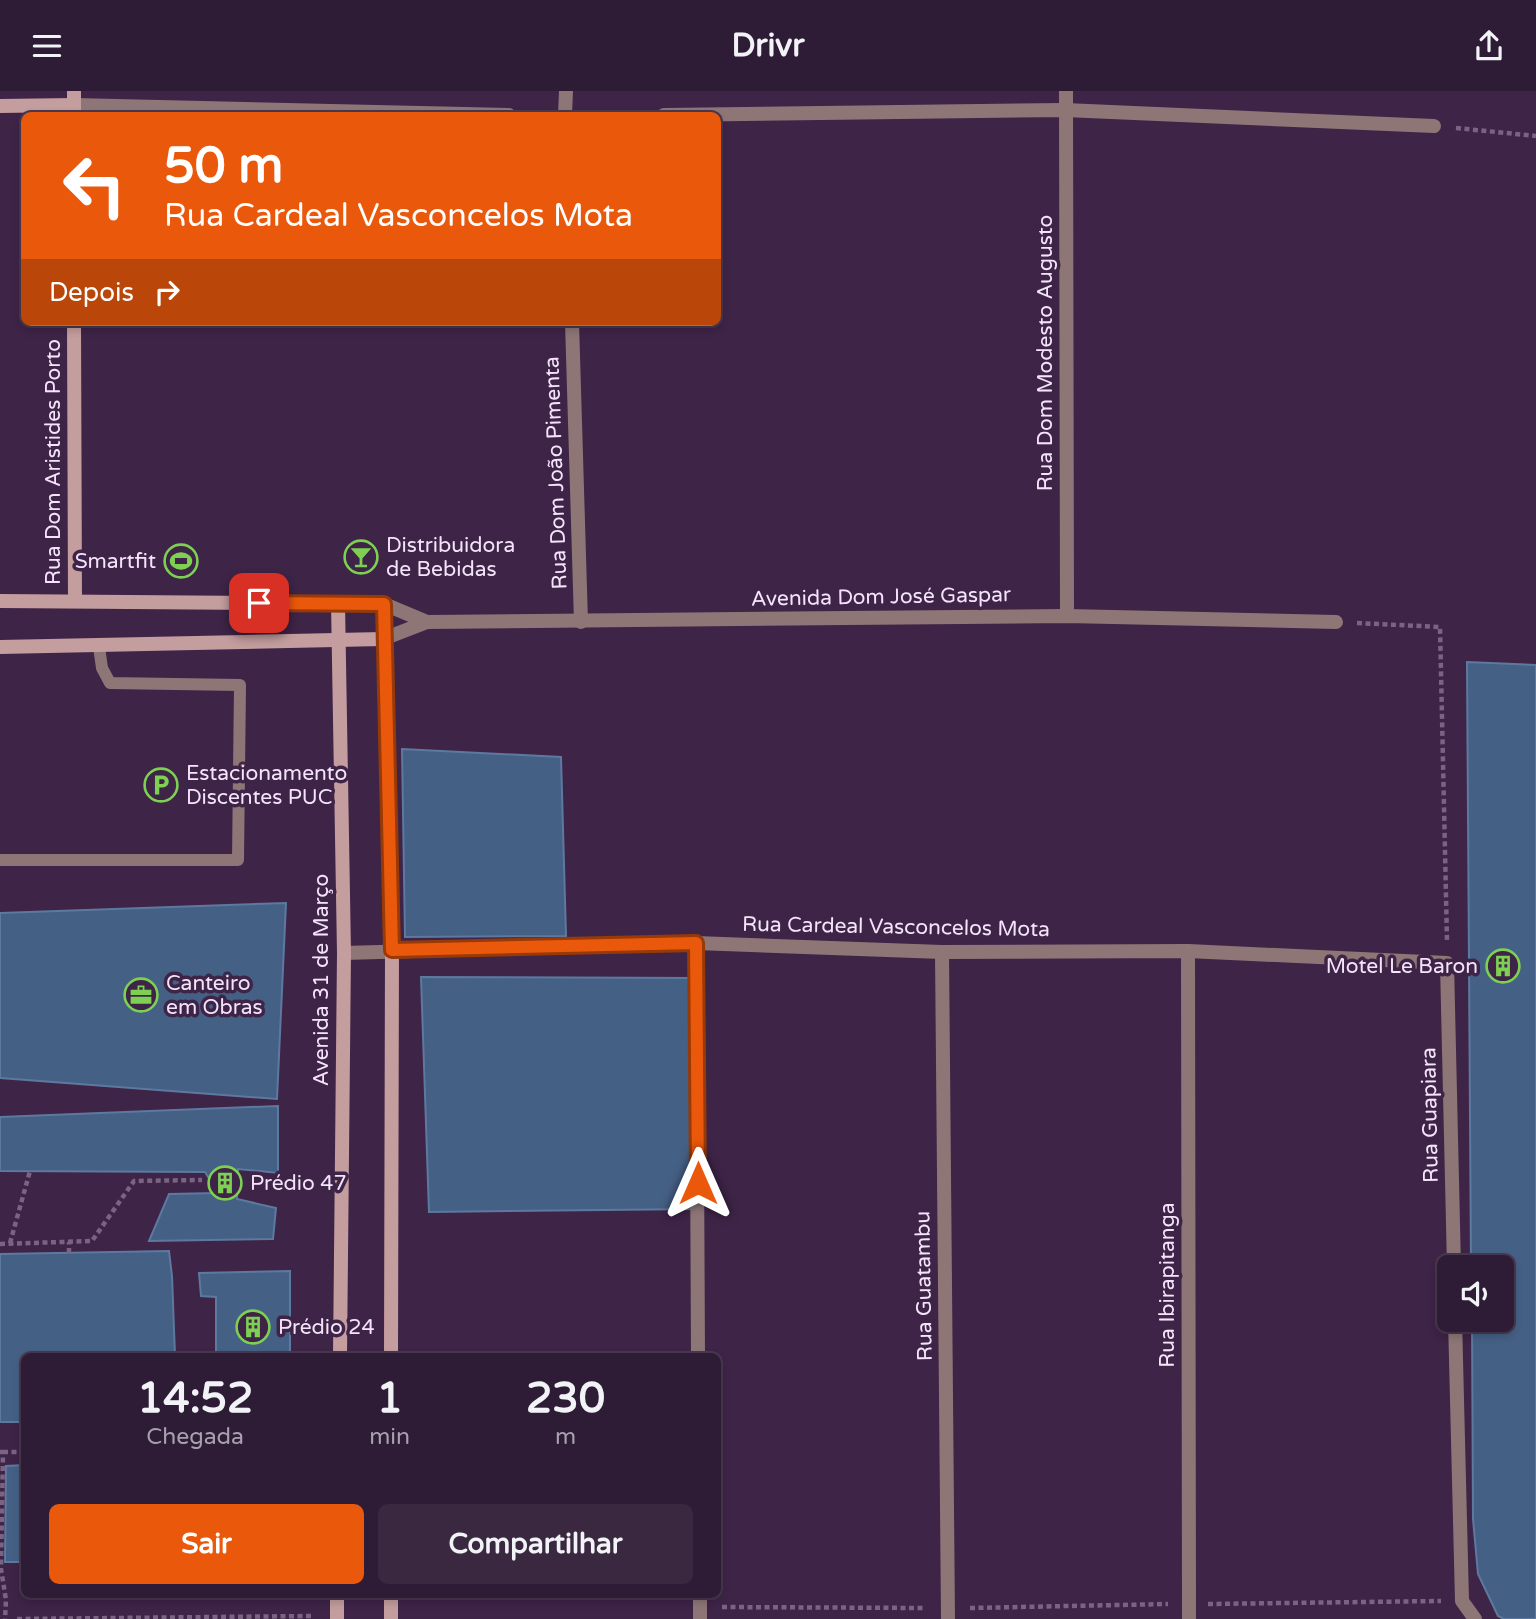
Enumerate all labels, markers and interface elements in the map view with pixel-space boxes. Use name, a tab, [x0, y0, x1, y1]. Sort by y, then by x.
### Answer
icon: menu	[28, 27, 66, 65]
text: Drivr	[731, 27, 805, 65]
icon: share	[1470, 27, 1508, 65]
text: 50 m	[164, 137, 283, 196]
icon: left	[49, 140, 140, 231]
text: Rua Cardeal Vasconcelos Mota	[164, 197, 633, 235]
street label: Rua Dom Modesto Augusto	[1033, 215, 1058, 491]
icon: right	[148, 273, 186, 311]
text: Depois	[49, 277, 134, 308]
street label: Rua Dom Aristides Porto	[41, 339, 66, 585]
street label: Rua Dom João Pimenta	[539, 356, 573, 590]
place label: Distribuidora de Bebidas	[386, 533, 515, 582]
bar icon: Distribuidora de Bebidas	[342, 538, 380, 576]
sports icon: Smartfit	[162, 542, 200, 580]
place label: Smartfit	[75, 549, 156, 574]
pin	[229, 573, 289, 633]
street label: Avenida Dom José Gaspar	[751, 582, 1011, 612]
icon: arrive	[240, 584, 278, 622]
place label: Estacionamento Discentes PUC	[186, 761, 347, 810]
parking icon: Estacionamento Discentes PUC	[142, 766, 180, 804]
street label: Avenida 31 de Março	[309, 874, 334, 1086]
street label: Rua Cardeal Vasconcelos Mota	[742, 912, 1050, 942]
building icon: Motel Le Baron	[1484, 947, 1522, 985]
place label: Motel Le Baron	[1326, 954, 1478, 979]
place label: Canteiro em Obras	[166, 971, 263, 1020]
office icon: Canteiro em Obras	[122, 976, 160, 1014]
street label: Rua Guapiara	[1416, 1047, 1444, 1183]
position arrow	[661, 1146, 735, 1220]
building icon: Prédio 47	[206, 1164, 244, 1202]
place label: Prédio 47	[250, 1171, 347, 1196]
street label: Rua Ibirapitanga	[1155, 1202, 1180, 1368]
street label: Rua Guatambu	[910, 1211, 938, 1361]
map controls	[1437, 1255, 1514, 1332]
button: sound	[1437, 1255, 1514, 1332]
building icon: Prédio 24	[234, 1308, 272, 1346]
place label: Prédio 24	[278, 1315, 375, 1340]
text: 14:52	[137, 1373, 253, 1424]
text: 1	[376, 1373, 403, 1424]
text: 230	[526, 1373, 605, 1424]
text: Chegada	[146, 1423, 244, 1451]
text: min	[369, 1423, 410, 1451]
text: m	[555, 1423, 576, 1451]
button: Sair	[49, 1504, 364, 1584]
button: Compartilhar	[378, 1504, 693, 1584]

